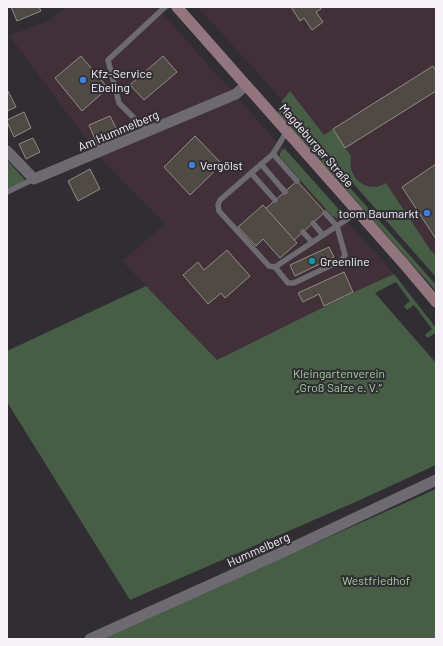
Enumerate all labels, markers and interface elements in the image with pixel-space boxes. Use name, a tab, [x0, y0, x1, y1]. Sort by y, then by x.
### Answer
place label: Kfz-Service Ebeling	[91, 66, 152, 94]
marker: Kfz-Service Ebeling	[78, 75, 88, 85]
street label: Magdeburger Straße	[277, 100, 357, 190]
street label: Am Hummelberg	[76, 107, 160, 153]
place label: Vergölst	[200, 158, 243, 172]
marker: Vergölst	[187, 160, 197, 170]
place label: toom Baumarkt	[339, 206, 419, 220]
marker: toom Baumarkt	[422, 208, 432, 218]
place label: Greenline	[320, 254, 370, 268]
marker: Greenline	[307, 256, 317, 266]
park label: Kleingartenverein „Groß Salze e. V.“	[293, 366, 385, 394]
street label: Hummelberg	[225, 529, 291, 569]
park label: Westfriedhof	[342, 573, 410, 587]

